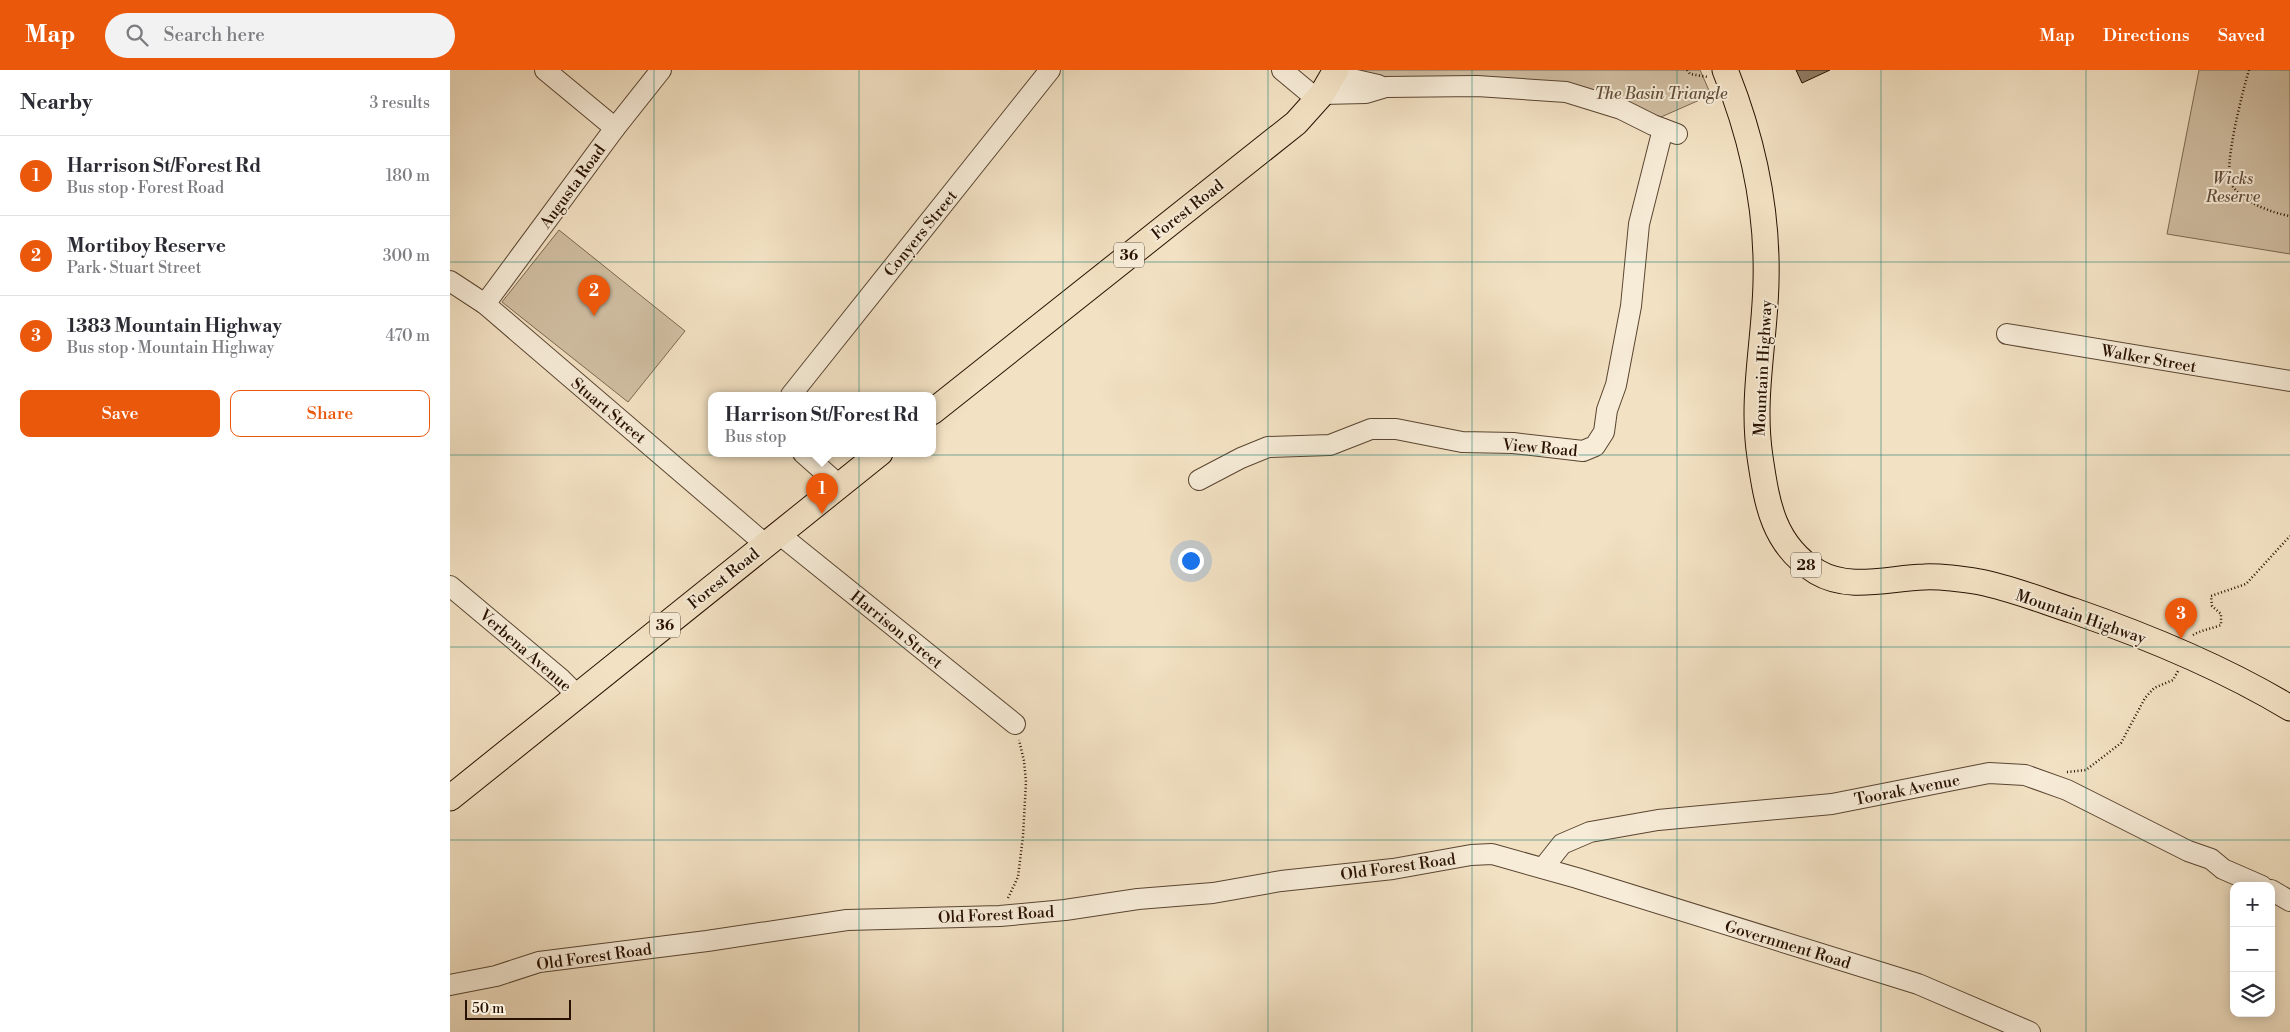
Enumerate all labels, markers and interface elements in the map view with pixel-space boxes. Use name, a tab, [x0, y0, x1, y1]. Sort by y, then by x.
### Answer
search box	[105, 13, 455, 58]
text: Map	[25, 20, 75, 50]
icon: search	[123, 21, 151, 49]
text: Search here	[163, 23, 265, 47]
text: Map	[2039, 24, 2075, 47]
text: Directions	[2103, 24, 2190, 47]
text: Saved	[2218, 24, 2265, 47]
park label: The Basin Triangle	[1594, 84, 1728, 104]
text: Nearby	[20, 90, 93, 116]
text: 3 results	[369, 93, 430, 113]
street label: Augusta Road	[535, 141, 610, 233]
text: Harrison St/Forest Rd	[67, 154, 261, 178]
text: 1	[32, 166, 40, 186]
text: 180 m	[386, 166, 430, 186]
park label: Wicks Reserve	[2205, 169, 2261, 207]
street label: Forest Road	[1147, 175, 1228, 244]
text: Bus stop · Forest Road	[67, 178, 224, 198]
street label: Conyers Street	[880, 186, 962, 281]
text: Mortiboy Reserve	[67, 234, 226, 258]
road number: 36	[1114, 242, 1144, 268]
text: 2	[31, 246, 41, 266]
text: 300 m	[383, 246, 430, 266]
text: Park · Stuart Street	[67, 258, 201, 278]
pin: 2	[578, 275, 610, 316]
street label: Mountain Highway	[1749, 299, 1777, 437]
text: 1383 Mountain Highway	[67, 314, 282, 338]
text: 3	[31, 326, 41, 346]
text: 470 m	[386, 326, 430, 346]
text: Bus stop · Mountain Highway	[67, 338, 274, 358]
street label: Walker Street	[2099, 341, 2198, 377]
street label: Stuart Street	[567, 374, 650, 448]
button: Save	[20, 390, 220, 437]
button: Share	[230, 390, 430, 437]
popup	[708, 392, 936, 457]
text: Harrison St/Forest Rd	[725, 403, 919, 427]
text: Bus stop	[725, 427, 786, 447]
street label: View Road	[1501, 435, 1578, 461]
pin: 1	[806, 473, 838, 514]
street label: Forest Road	[684, 544, 764, 614]
your location	[1178, 548, 1204, 574]
road number: 28	[1791, 552, 1821, 578]
street label: Mountain Highway	[2013, 585, 2149, 649]
street label: Harrison Street	[846, 586, 947, 673]
pin: 3	[2165, 598, 2197, 639]
street label: Verbena Avenue	[474, 605, 576, 696]
road number: 36	[650, 612, 680, 638]
street label: Toorak Avenue	[1853, 770, 1962, 810]
street label: Old Forest Road	[1339, 849, 1457, 885]
map controls	[2230, 882, 2275, 1017]
button: +	[2230, 882, 2275, 927]
street label: Old Forest Road	[938, 902, 1055, 928]
street label: Government Road	[1722, 916, 1853, 974]
button: −	[2230, 927, 2275, 972]
street label: Old Forest Road	[535, 939, 653, 975]
button: layers	[2230, 972, 2275, 1017]
scale bar	[465, 997, 571, 1020]
text: 50 m	[472, 1000, 504, 1018]

